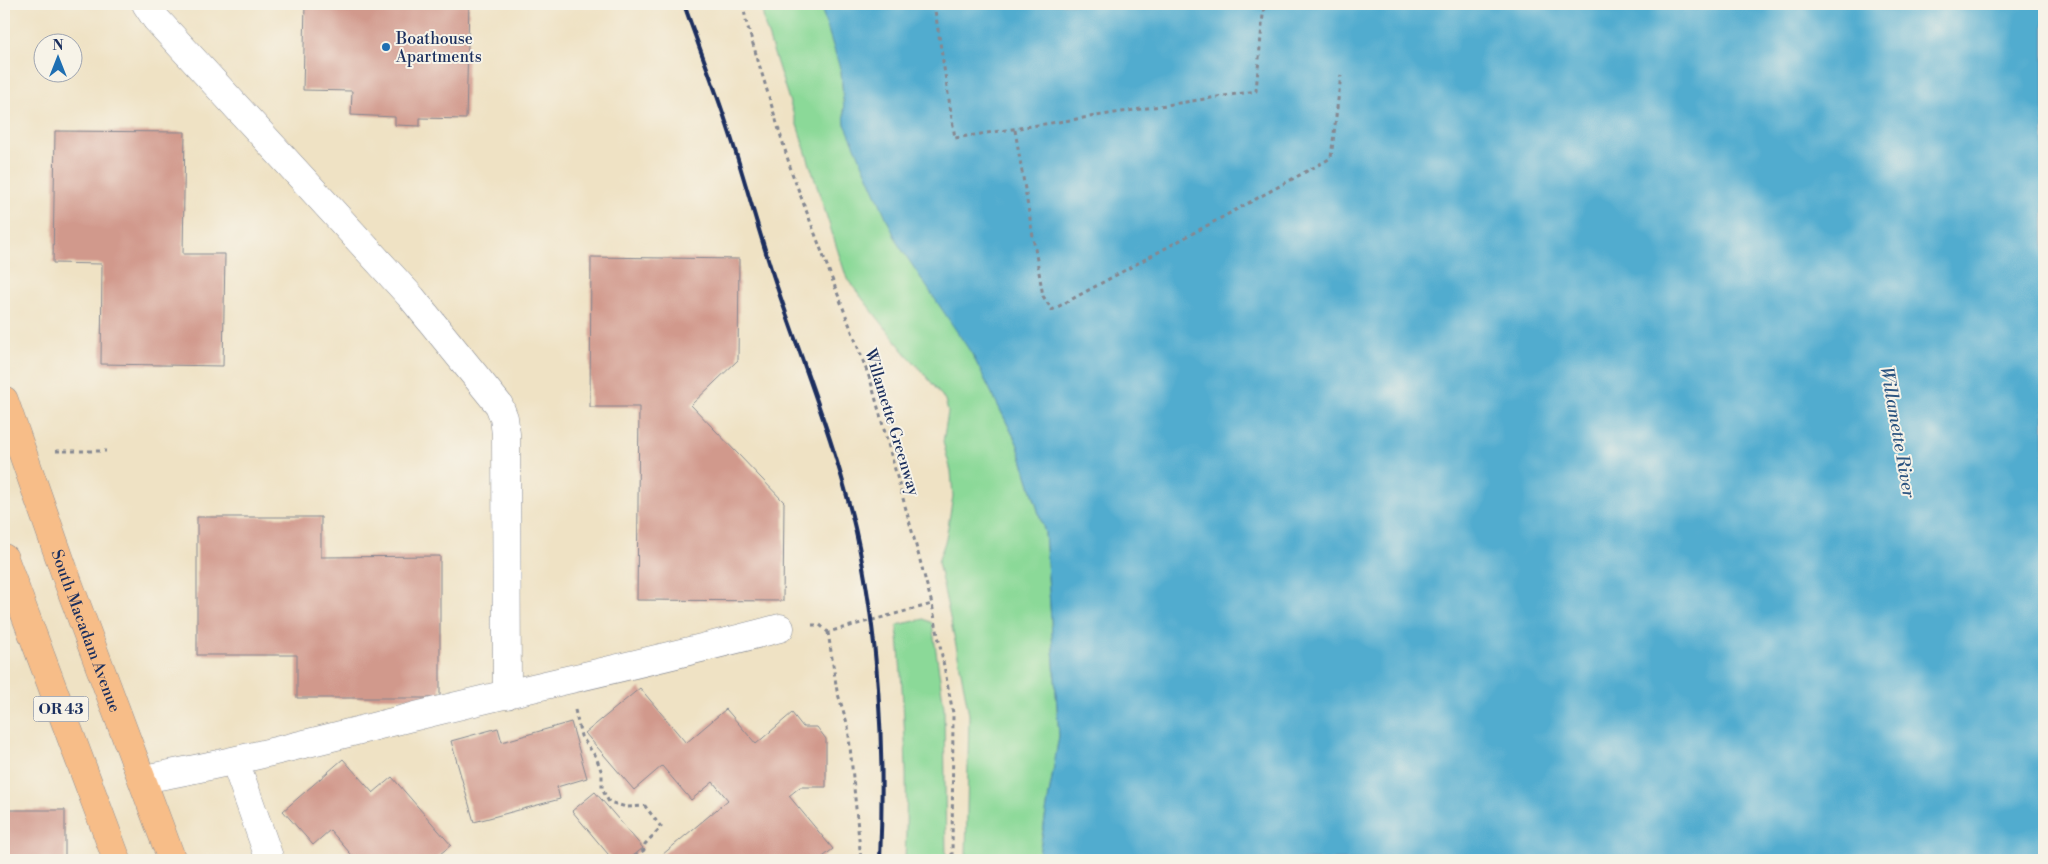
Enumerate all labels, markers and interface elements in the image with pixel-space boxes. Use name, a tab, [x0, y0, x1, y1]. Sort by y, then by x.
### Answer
place label: Boathouse Apartments	[395, 29, 482, 67]
north arrow	[32, 32, 82, 82]
text: N	[52, 37, 64, 55]
marker: Boathouse Apartments	[380, 41, 392, 53]
street label: Willamette Greenway	[860, 345, 924, 498]
water label: Willamette River	[1875, 365, 1920, 500]
street label: South Macadam Avenue	[46, 547, 125, 715]
road number: OR 43	[34, 696, 88, 722]

